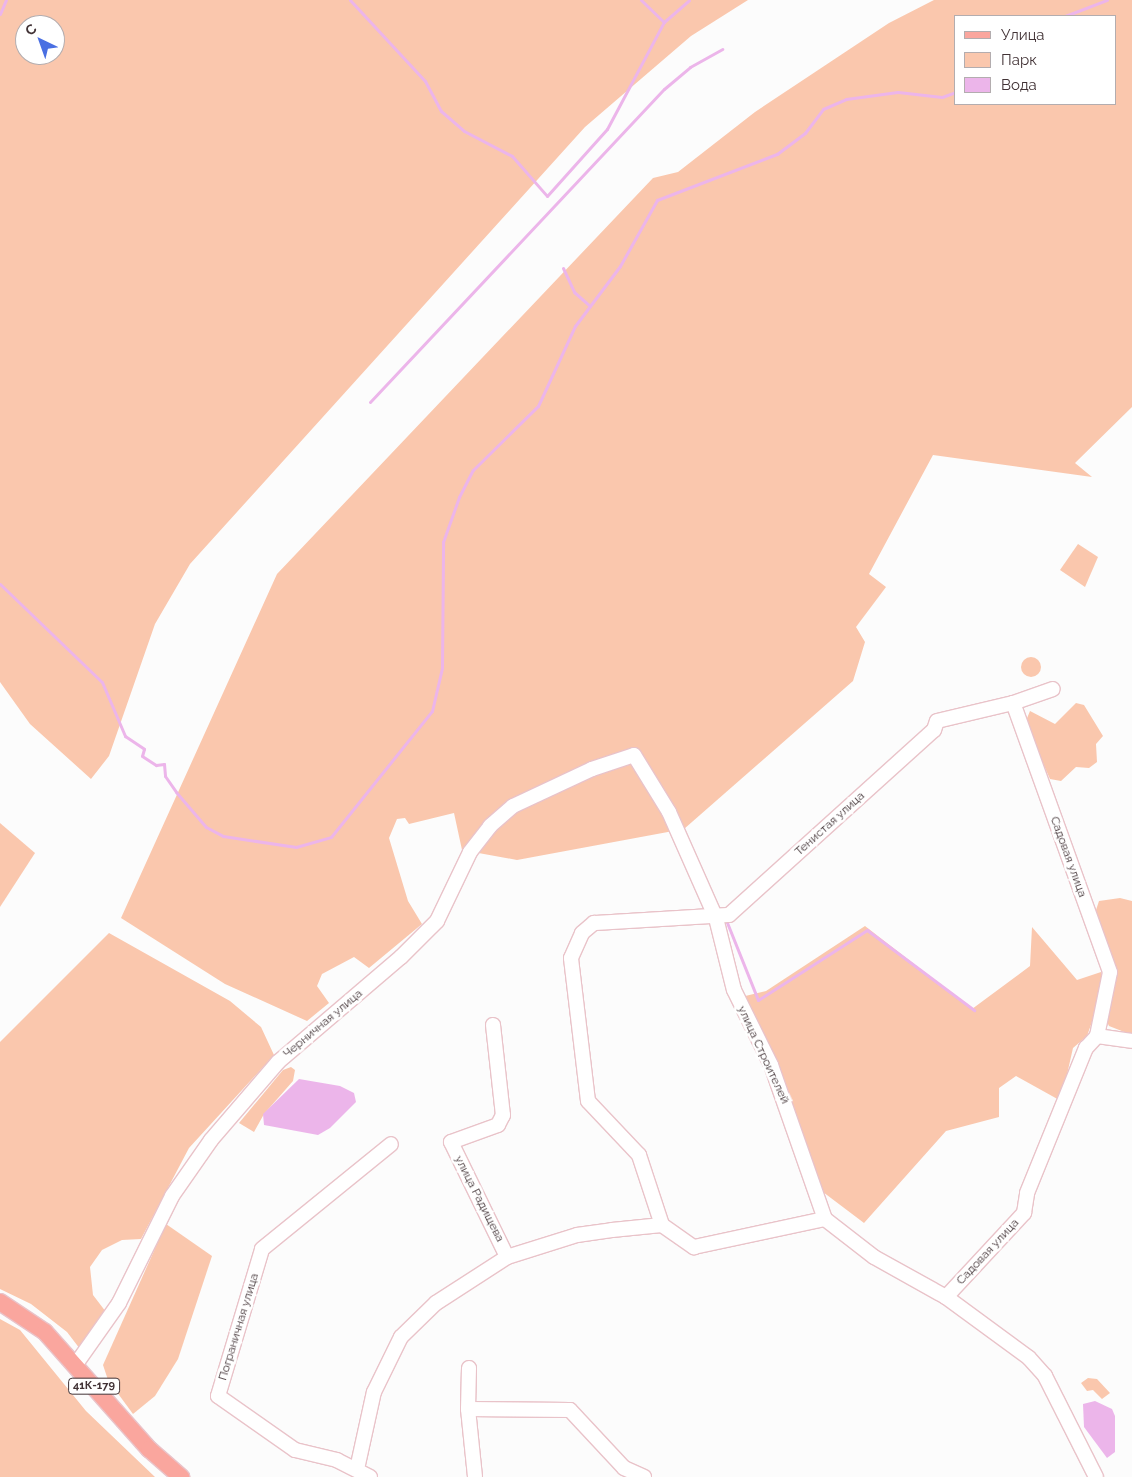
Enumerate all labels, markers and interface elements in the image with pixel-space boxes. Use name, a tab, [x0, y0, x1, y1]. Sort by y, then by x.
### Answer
north arrow	[15, 15, 65, 65]
legend	[954, 15, 1117, 105]
text: С	[22, 20, 40, 39]
text: Улица	[1001, 26, 1045, 44]
text: Парк	[1001, 51, 1037, 69]
text: Вода	[1001, 76, 1037, 94]
street label: Тенистая улица	[792, 789, 868, 859]
street label: Садовая улица	[1047, 815, 1089, 899]
street label: Черничная улица	[280, 987, 366, 1061]
street label: улица Строителей	[734, 1004, 792, 1106]
street label: улица Радищева	[451, 1153, 507, 1245]
street label: Садовая улица	[954, 1216, 1022, 1288]
street label: Пограничная улица	[216, 1272, 262, 1382]
road number: 41К-179	[68, 1378, 120, 1394]

